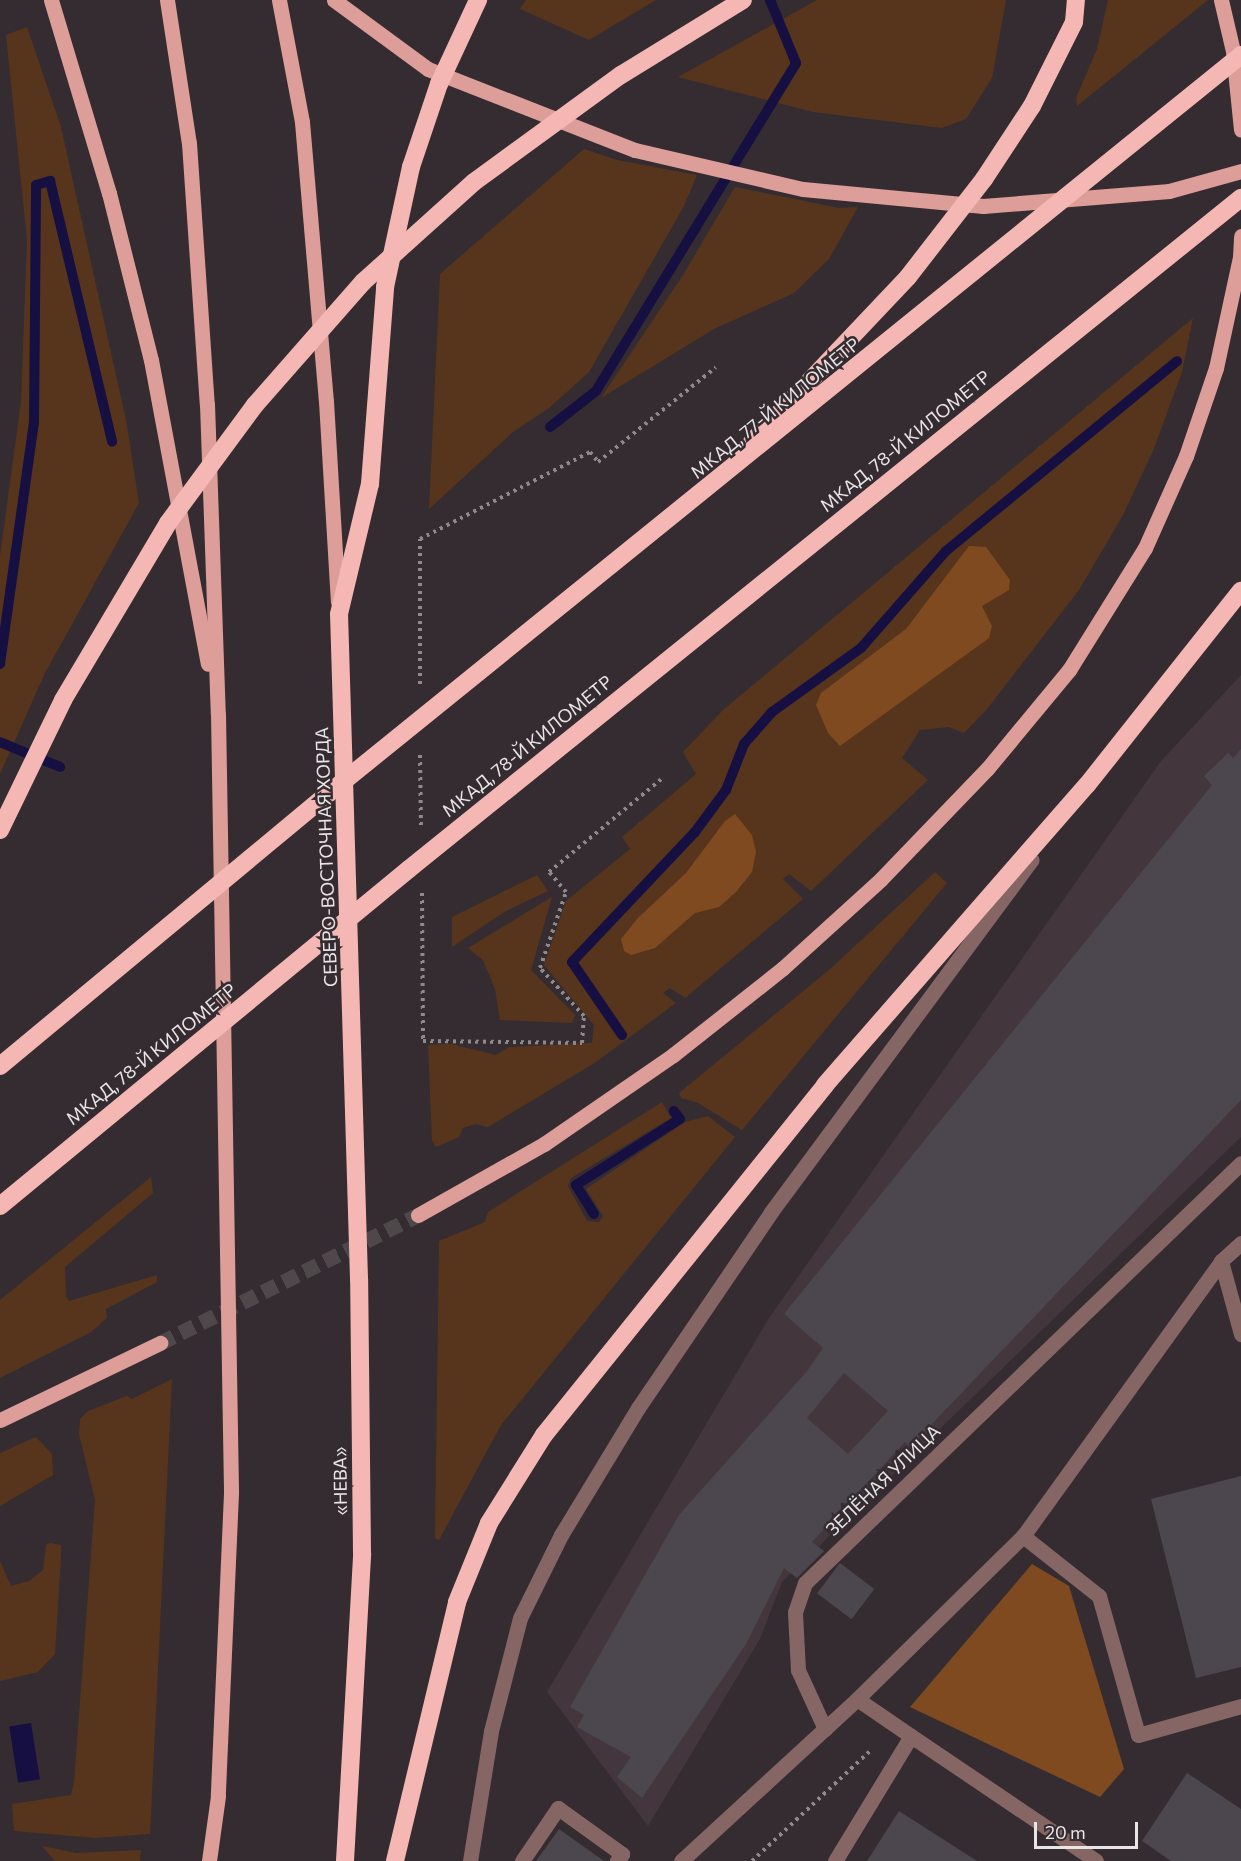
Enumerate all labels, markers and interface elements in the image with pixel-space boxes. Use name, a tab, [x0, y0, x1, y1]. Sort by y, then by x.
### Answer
street label: МКАД, 77-Й КИЛОМЕТР	[686, 333, 864, 483]
street label: МКАД, 78-Й КИЛОМЕТР	[816, 366, 994, 516]
street label: МКАД, 78-Й КИЛОМЕТР	[438, 671, 616, 821]
street label: СЕВЕРО-ВОСТОЧНАЯ ХОРДА	[311, 727, 341, 987]
street label: МКАД, 78-Й КИЛОМЕТР	[62, 979, 240, 1129]
street label: ЗЕЛЁНАЯ УЛИЦА	[821, 1420, 945, 1540]
street label: «НЕВА»	[329, 1447, 351, 1515]
scale bar	[1037, 1810, 1140, 1848]
text: 20 m	[1045, 1821, 1086, 1843]

